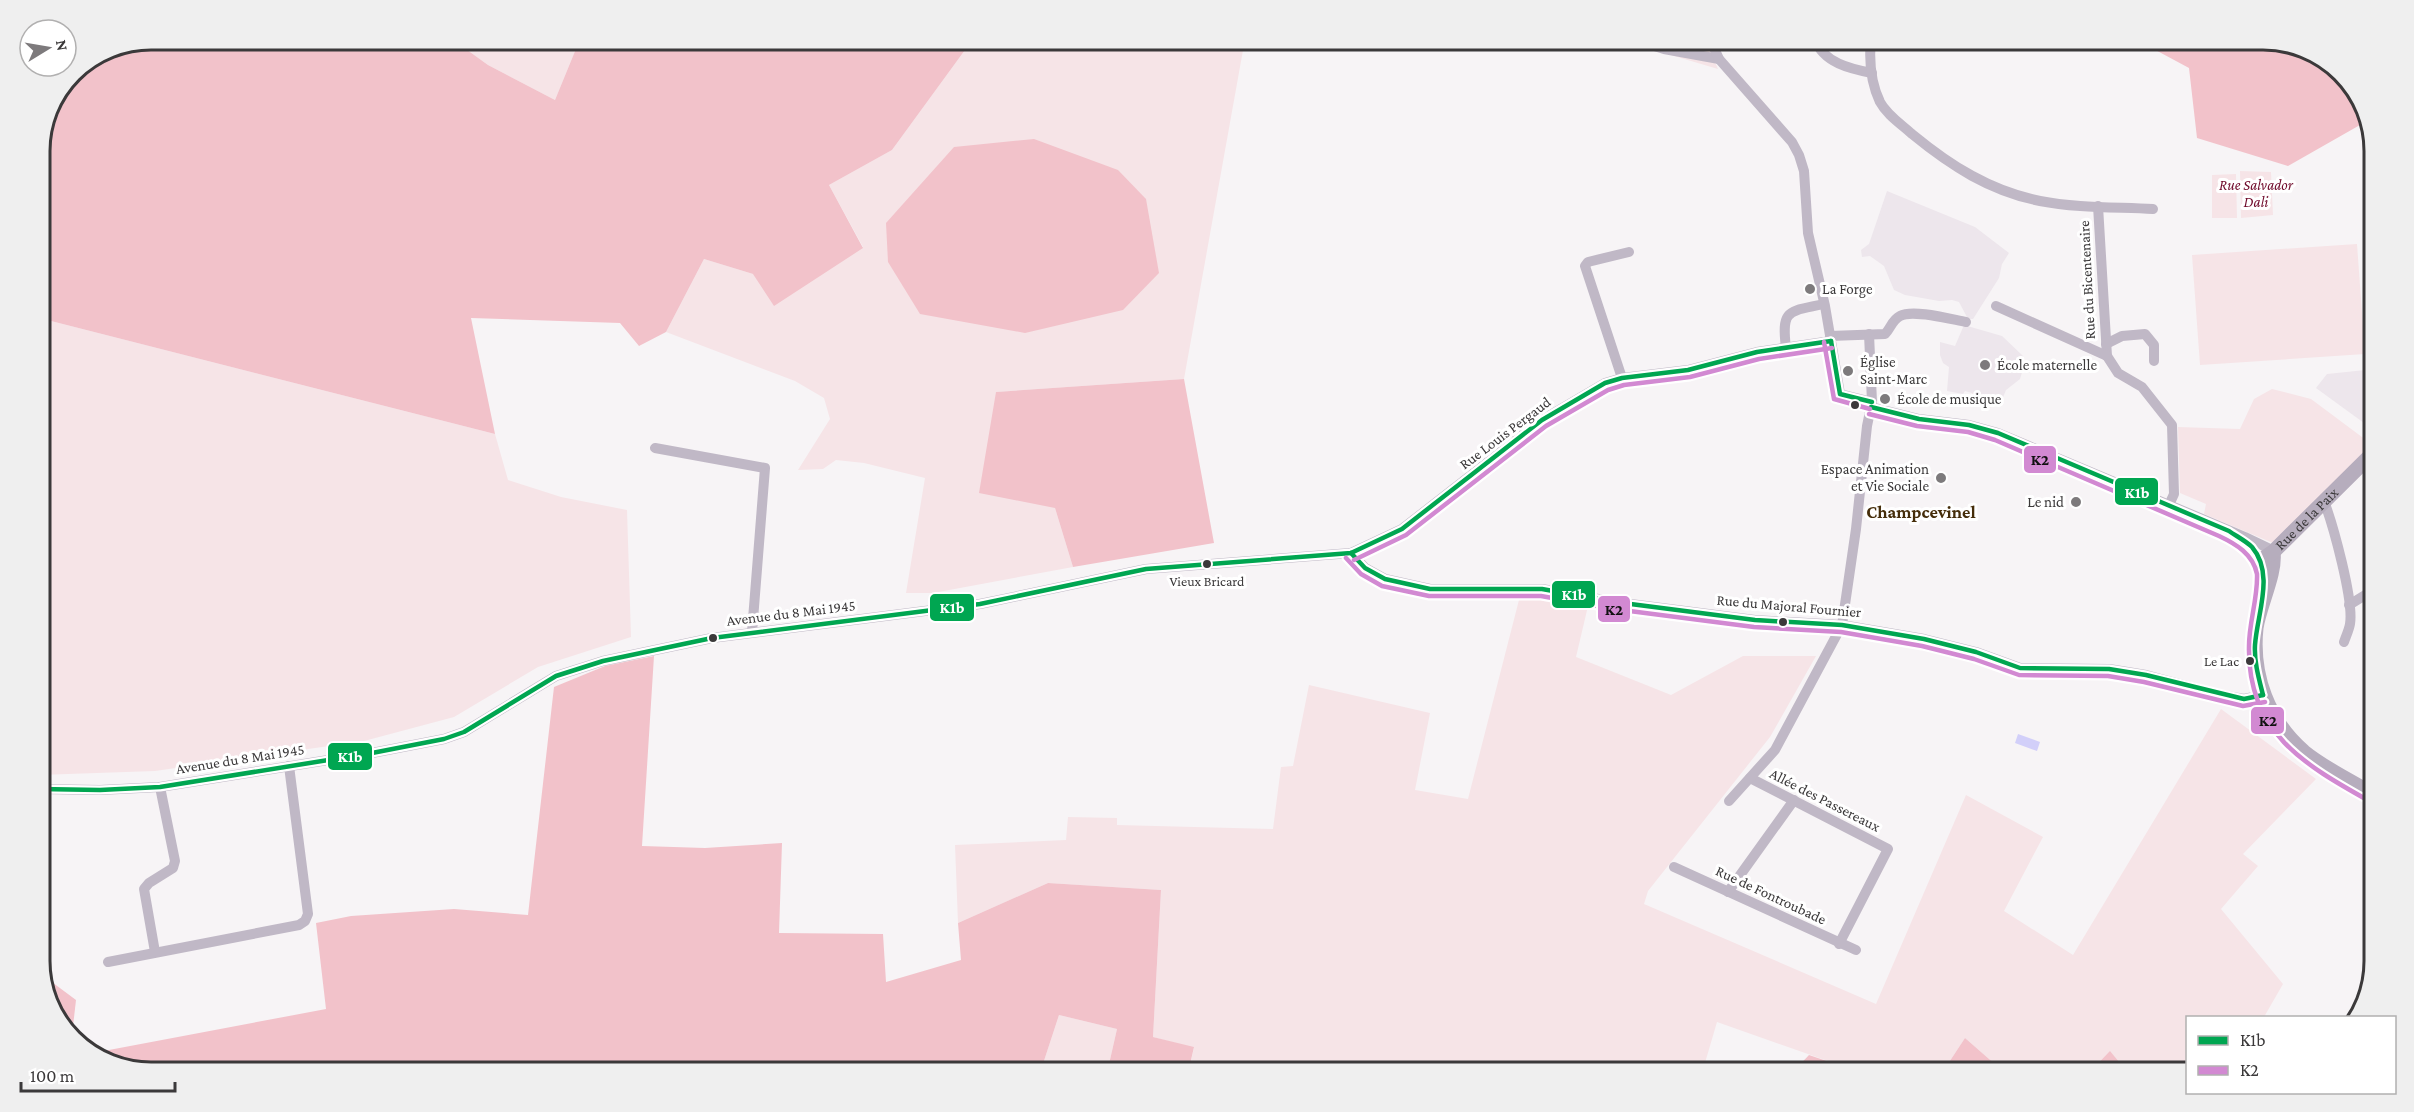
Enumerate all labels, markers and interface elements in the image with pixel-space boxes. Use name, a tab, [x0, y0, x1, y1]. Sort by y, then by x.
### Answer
north arrow	[18, 18, 78, 78]
text: N	[53, 38, 72, 52]
park label: Rue Salvador Dali	[2219, 177, 2294, 210]
street label: Rue du Bicentenaire	[2076, 220, 2098, 340]
place label: La Forge	[1822, 281, 1873, 298]
marker: La Forge	[1803, 282, 1817, 296]
place label: Église Saint-Marc	[1860, 354, 1928, 387]
place label: École maternelle	[1997, 357, 2097, 373]
marker: École maternelle	[1978, 358, 1992, 372]
marker: Église Saint-Marc	[1841, 364, 1855, 378]
place label: École de musique	[1897, 391, 2002, 408]
marker: École de musique	[1878, 392, 1892, 406]
street label: Rue Louis Pergaud	[1456, 393, 1554, 473]
unlabelled marker	[1849, 399, 1861, 411]
line badge: K2	[2023, 445, 2057, 474]
text: K2	[2031, 451, 2049, 468]
place label: Espace Animation et Vie Sociale	[1821, 461, 1929, 494]
marker: Espace Animation et Vie Sociale	[1934, 471, 1948, 485]
line badge: K1b	[2114, 477, 2159, 506]
text: K1b	[2125, 484, 2150, 501]
street label: Rue de la Paix	[2272, 484, 2341, 553]
place label: Le nid	[2027, 494, 2064, 510]
marker: Le nid	[2069, 495, 2083, 509]
district label: Champcevinel	[1866, 502, 1976, 522]
marker: Vieux Bricard	[1201, 558, 1213, 570]
place label: Vieux Bricard	[1170, 573, 1245, 589]
line badge: K1b	[1551, 580, 1596, 609]
text: K1b	[1562, 586, 1587, 603]
street label: Rue du Majoral Fournier	[1716, 592, 1863, 621]
line badge: K1b	[929, 593, 975, 622]
line badge: K2	[1597, 595, 1631, 623]
street label: Avenue du 8 Mai 1945	[726, 597, 856, 629]
text: K1b	[940, 599, 965, 616]
text: K2	[1605, 601, 1623, 618]
unlabelled marker	[1777, 616, 1789, 628]
unlabelled marker	[707, 632, 719, 644]
place label: Le Lac	[2204, 653, 2239, 669]
marker: Le Lac	[2244, 655, 2256, 667]
line badge: K2	[2250, 706, 2285, 735]
text: K2	[2259, 712, 2277, 729]
street label: Avenue du 8 Mai 1945	[175, 741, 305, 777]
line badge: K1b	[327, 742, 373, 771]
text: K1b	[338, 748, 363, 765]
street label: Allée des Passereaux	[1767, 765, 1883, 835]
street label: Rue de Fontroubade	[1713, 862, 1829, 928]
legend	[2186, 1016, 2396, 1094]
text: K1b	[2240, 1030, 2266, 1050]
scale bar	[21, 1055, 176, 1093]
text: K2	[2240, 1060, 2259, 1080]
text: 100 m	[30, 1066, 75, 1086]

